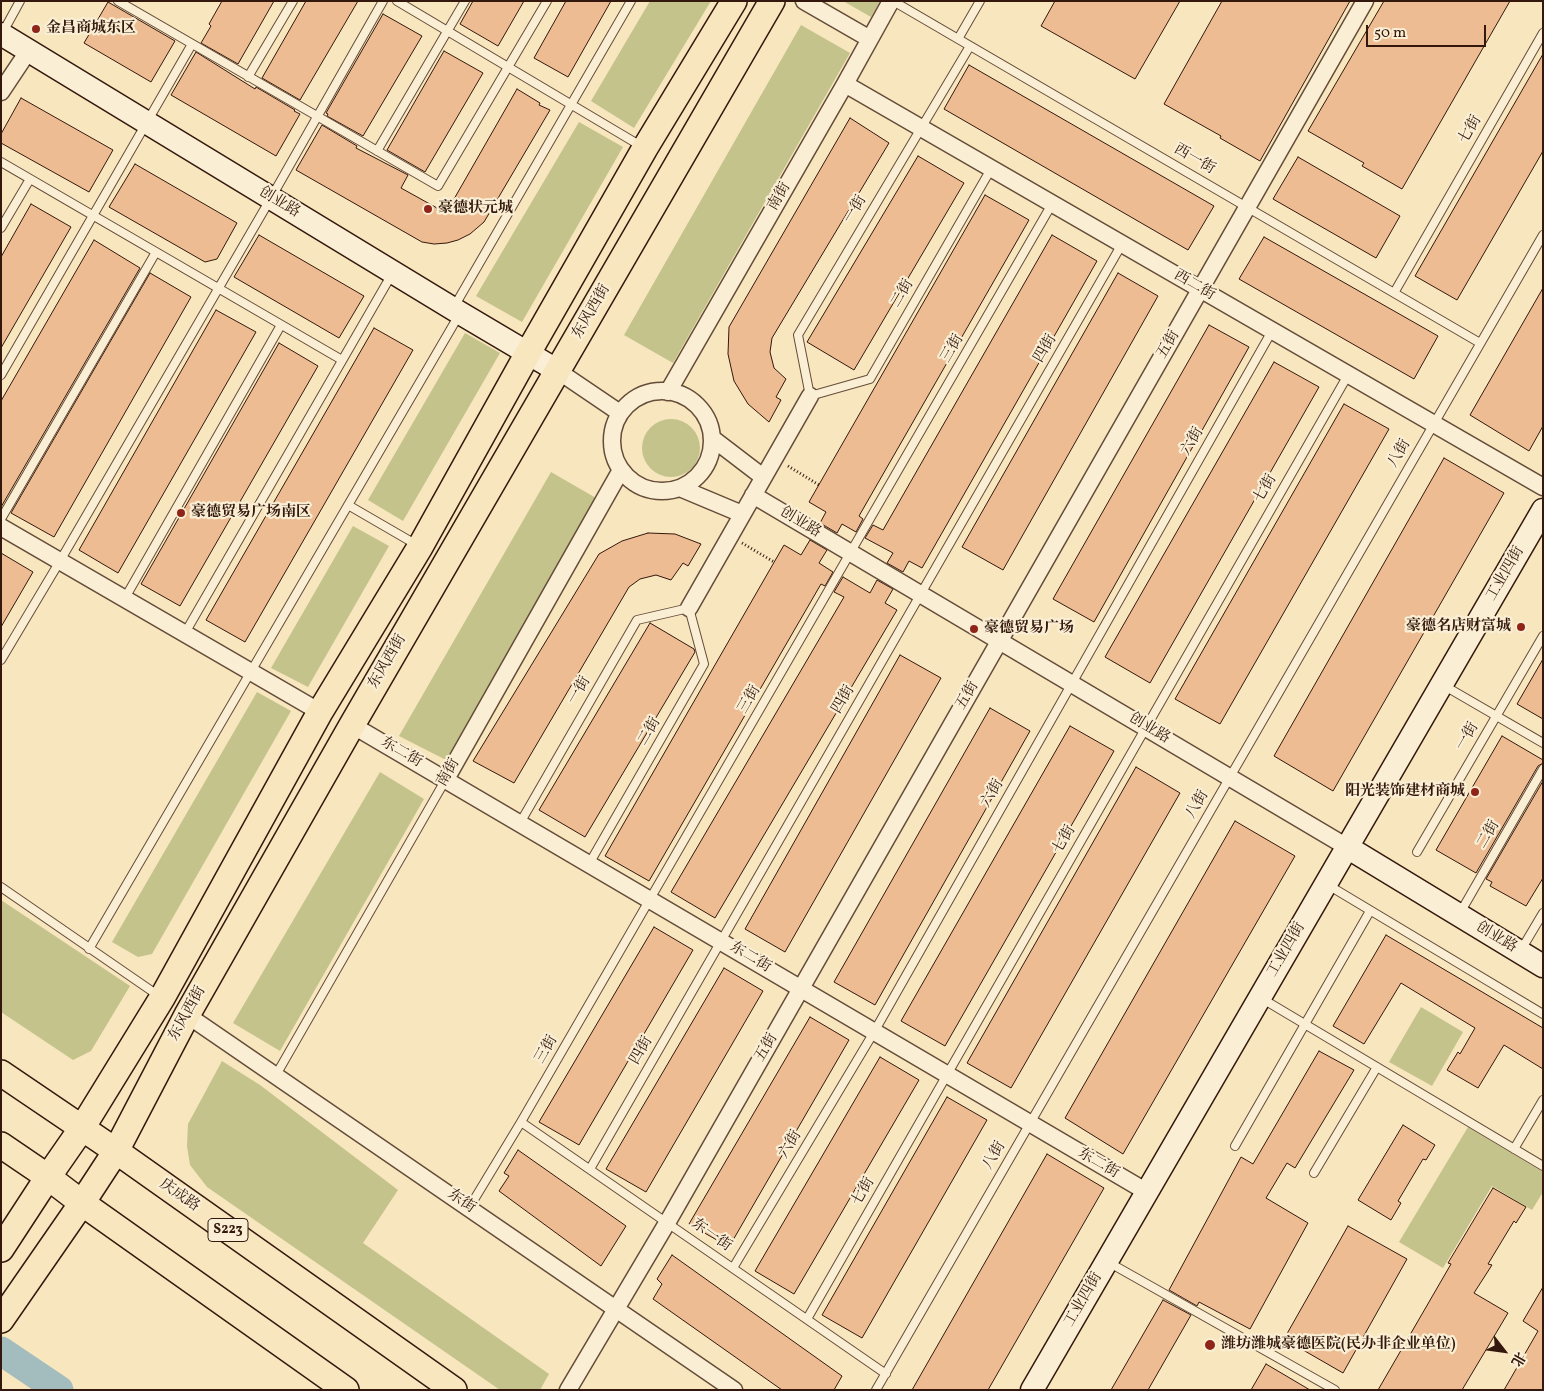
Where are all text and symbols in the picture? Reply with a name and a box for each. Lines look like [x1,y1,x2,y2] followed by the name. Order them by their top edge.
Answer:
[1369,15,1489,47] scale bar
[46,20,136,38] place label: 金昌商城东区
[30,23,42,35] marker: 金昌商城东区
[1374,23,1406,44] text: 50 m
[1456,113,1486,147] street label: 七街
[1170,141,1218,179] street label: 西一街
[765,180,795,214] street label: 南街
[255,184,303,222] street label: 创业路
[841,193,871,227] street label: 一街
[438,200,513,218] place label: 豪德状元城
[422,203,434,215] marker: 豪德状元城
[1170,267,1218,305] street label: 西二街
[888,277,918,311] street label: 二街
[569,282,615,342] street label: 东风西街
[1154,328,1184,362] street label: 五街
[938,332,968,366] street label: 三街
[1031,332,1061,366] street label: 四街
[1178,425,1208,459] street label: 六街
[1385,437,1415,471] street label: 八街
[1251,472,1281,506] street label: 七街
[191,504,311,522] place label: 豪德贸易广场南区
[776,504,824,542] street label: 创业路
[175,507,187,519] marker: 豪德贸易广场南区
[1483,544,1529,604] street label: 工业四街
[1406,618,1511,636] place label: 豪德名店财富城
[984,620,1074,638] place label: 豪德贸易广场
[1515,621,1527,633] marker: 豪德名店财富城
[968,623,980,635] marker: 豪德贸易广场
[365,632,411,692] street label: 东风西街
[565,674,595,708] street label: 一街
[953,679,983,713] street label: 五街
[735,683,765,717] street label: 三街
[829,683,859,717] street label: 四街
[1125,710,1173,748] street label: 创业路
[635,715,665,749] street label: 二街
[1453,720,1483,754] street label: 一街
[377,734,425,772] street label: 东二街
[434,756,464,790] street label: 南街
[978,777,1008,811] street label: 六街
[1345,783,1465,801] place label: 阳光装饰建材商城
[1469,786,1481,798] marker: 阳光装饰建材商城
[1183,788,1213,822] street label: 八街
[1474,818,1504,852] street label: 二街
[1050,823,1080,857] street label: 七街
[1472,919,1520,957] street label: 创业路
[1264,920,1310,980] street label: 工业四街
[726,939,774,977] street label: 东二街
[166,983,210,1045] street label: 东风西街
[752,1031,782,1065] street label: 五街
[532,1033,562,1067] street label: 三街
[627,1034,657,1068] street label: 四街
[776,1128,806,1162] street label: 六街
[980,1139,1010,1173] street label: 八街
[1074,1145,1122,1183] street label: 东二街
[849,1175,879,1209] street label: 七街
[155,1176,203,1216] street label: 庆成路
[444,1186,478,1218] street label: 东街
[687,1216,735,1256] street label: 东一街
[208,1218,248,1242] road number: S223
[1061,1270,1107,1330] street label: 工业四街
[1479,1326,1529,1376] north arrow
[1221,1336,1456,1354] place label: 潍坊潍城豪德医院(民办非企业单位)
[1203,1338,1217,1352] marker: 潍坊潍城豪德医院(民办非企业单位)
[1506,1348,1529,1370] text: 北

